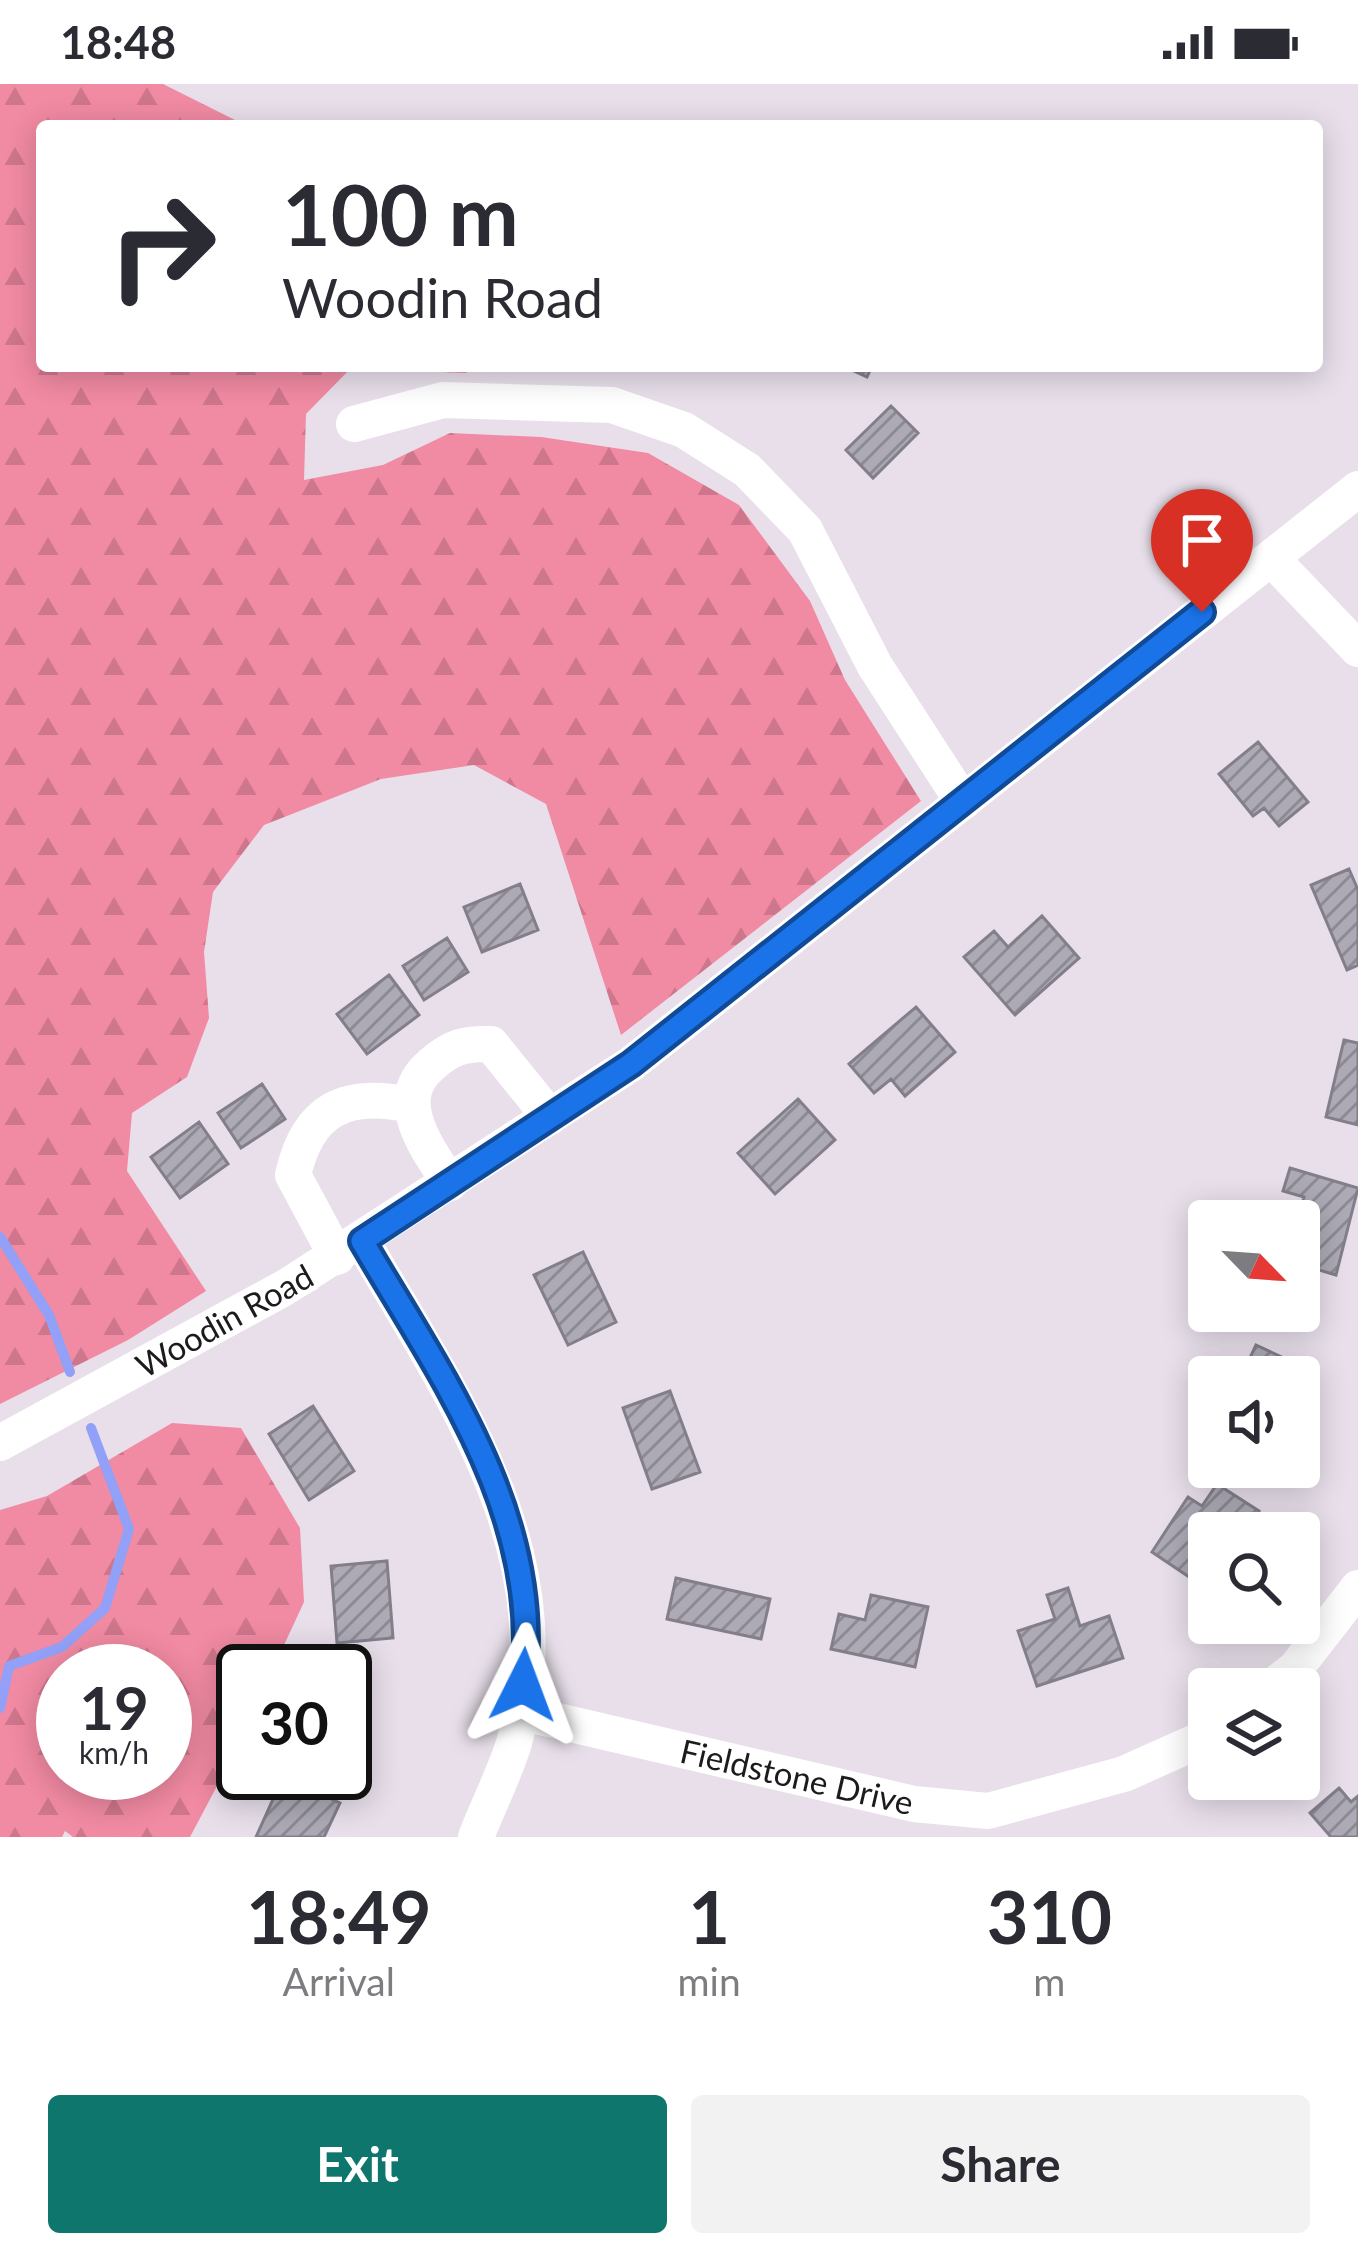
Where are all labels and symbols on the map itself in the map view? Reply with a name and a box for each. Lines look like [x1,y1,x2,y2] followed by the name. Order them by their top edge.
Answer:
[1151,489,1253,612] pin
[1188,1200,1320,1332] north arrow
[129,1255,319,1385] street label: Woodin Road
[460,1622,586,1748] position arrow
[216,1644,372,1800] speed limit sign: 30
[677,1730,917,1822] street label: Fieldstone Drive

